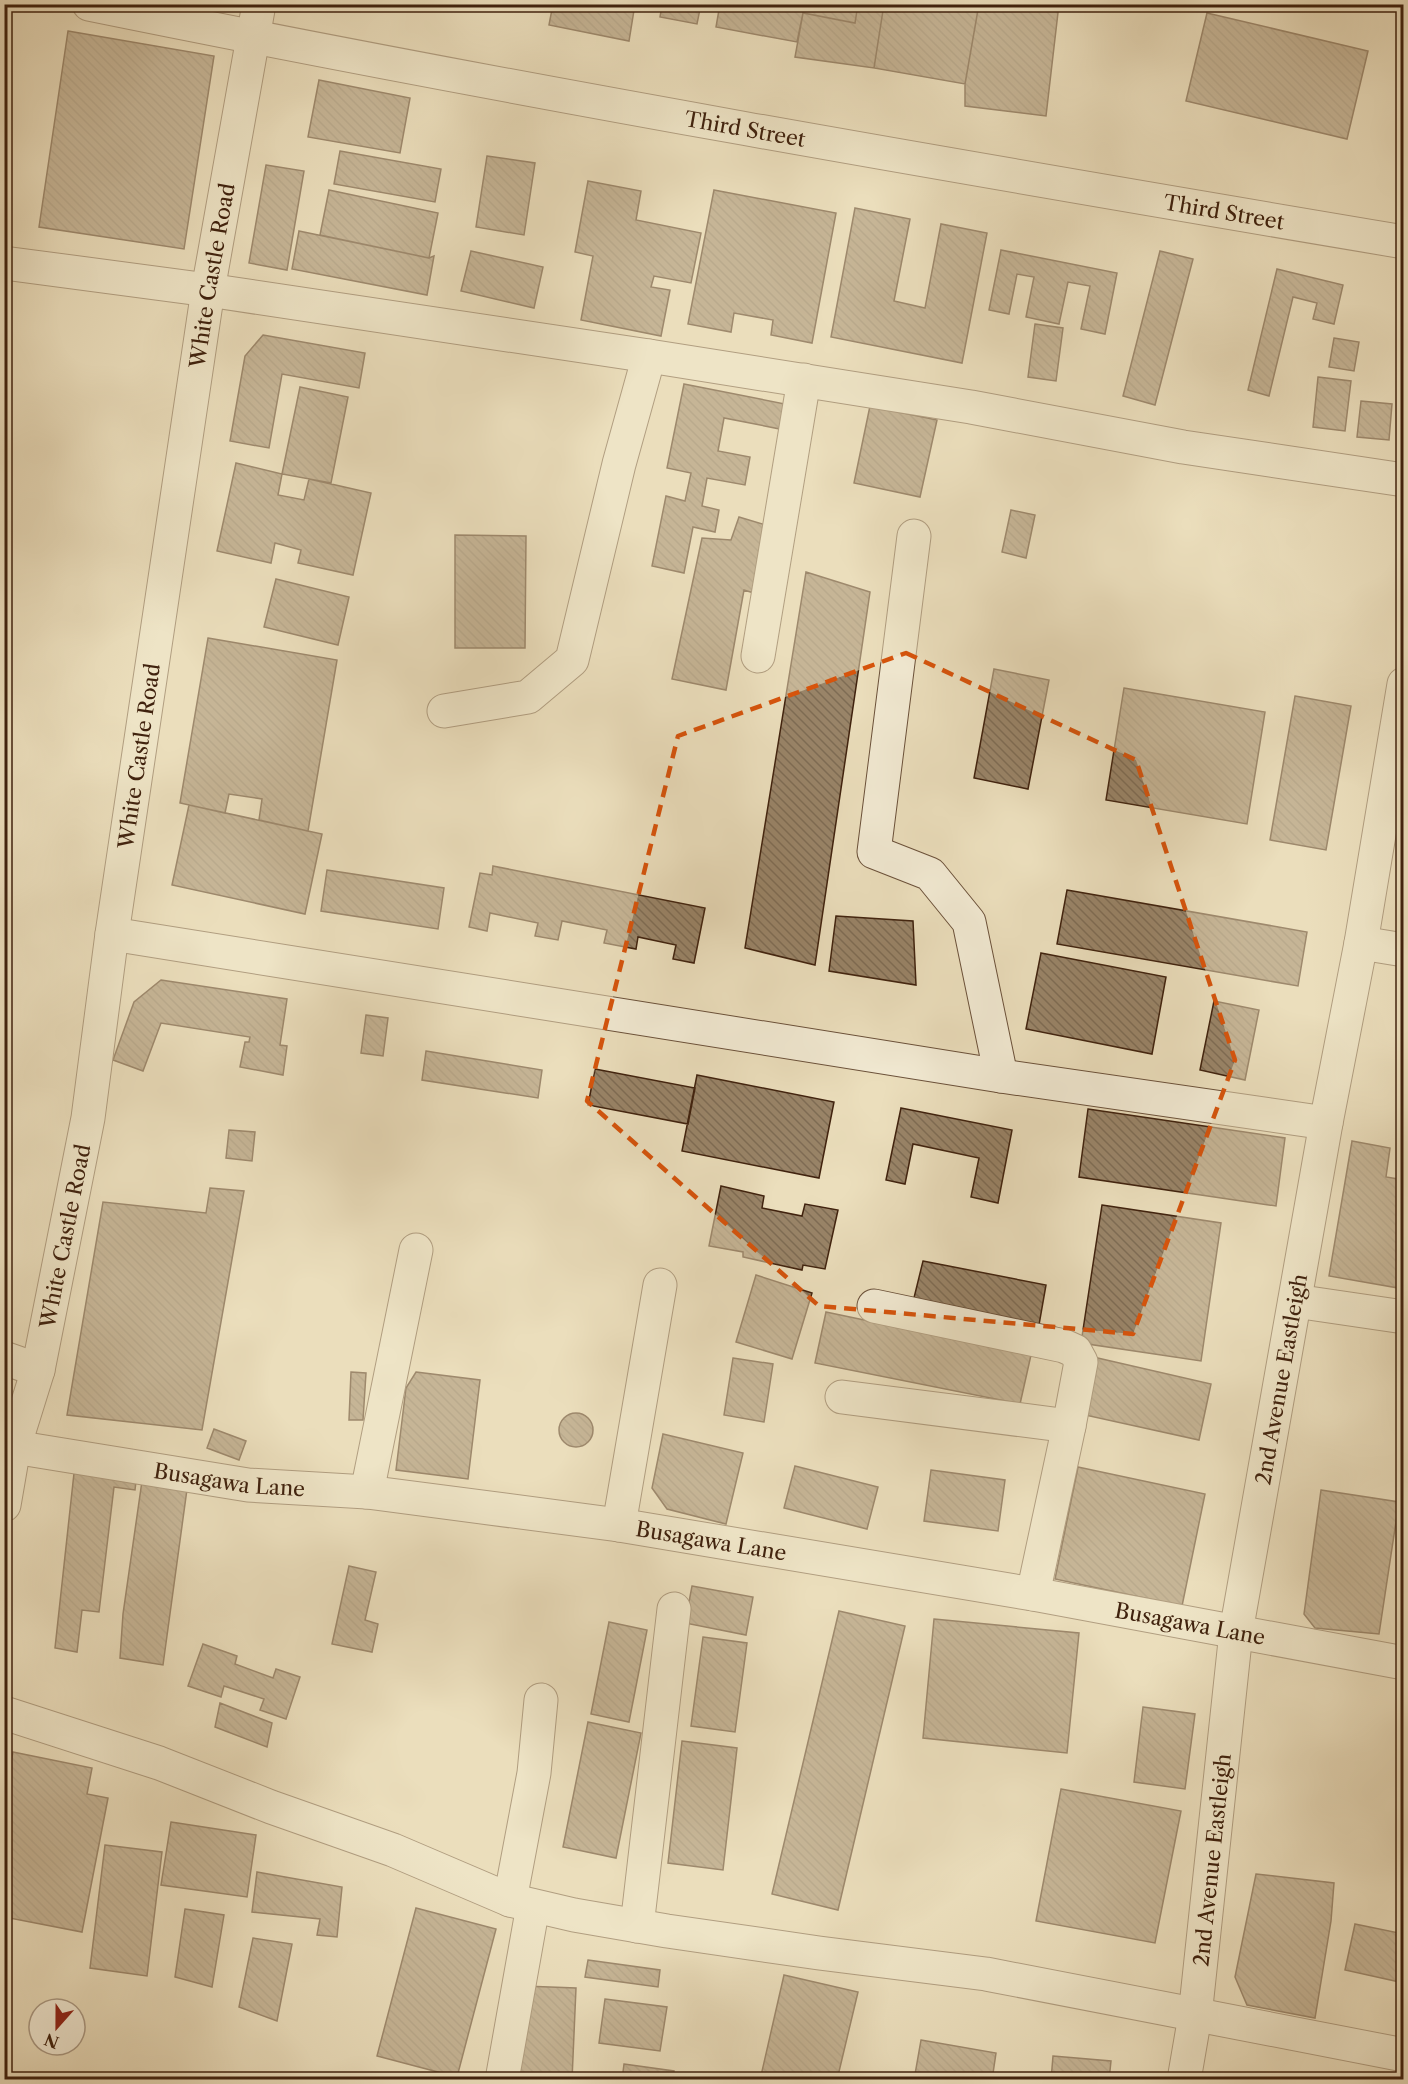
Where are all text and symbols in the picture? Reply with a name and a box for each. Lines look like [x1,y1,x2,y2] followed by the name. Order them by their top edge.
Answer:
[683,106,808,152] street label: Third Street
[184,181,239,371] street label: White Castle Road
[1162,189,1287,234] street label: Third Street
[112,661,165,851] street label: White Castle Road
[34,1142,95,1331] street label: White Castle Road
[1250,1272,1312,1486] street label: 2nd Avenue Eastleigh
[152,1457,306,1501] street label: Busagawa Lane
[634,1516,789,1565] street label: Busagawa Lane
[1113,1597,1267,1649] street label: Busagawa Lane
[1188,1752,1235,1967] street label: 2nd Avenue Eastleigh
[27,1997,87,2057] north arrow
[41,2029,62,2053] text: N

